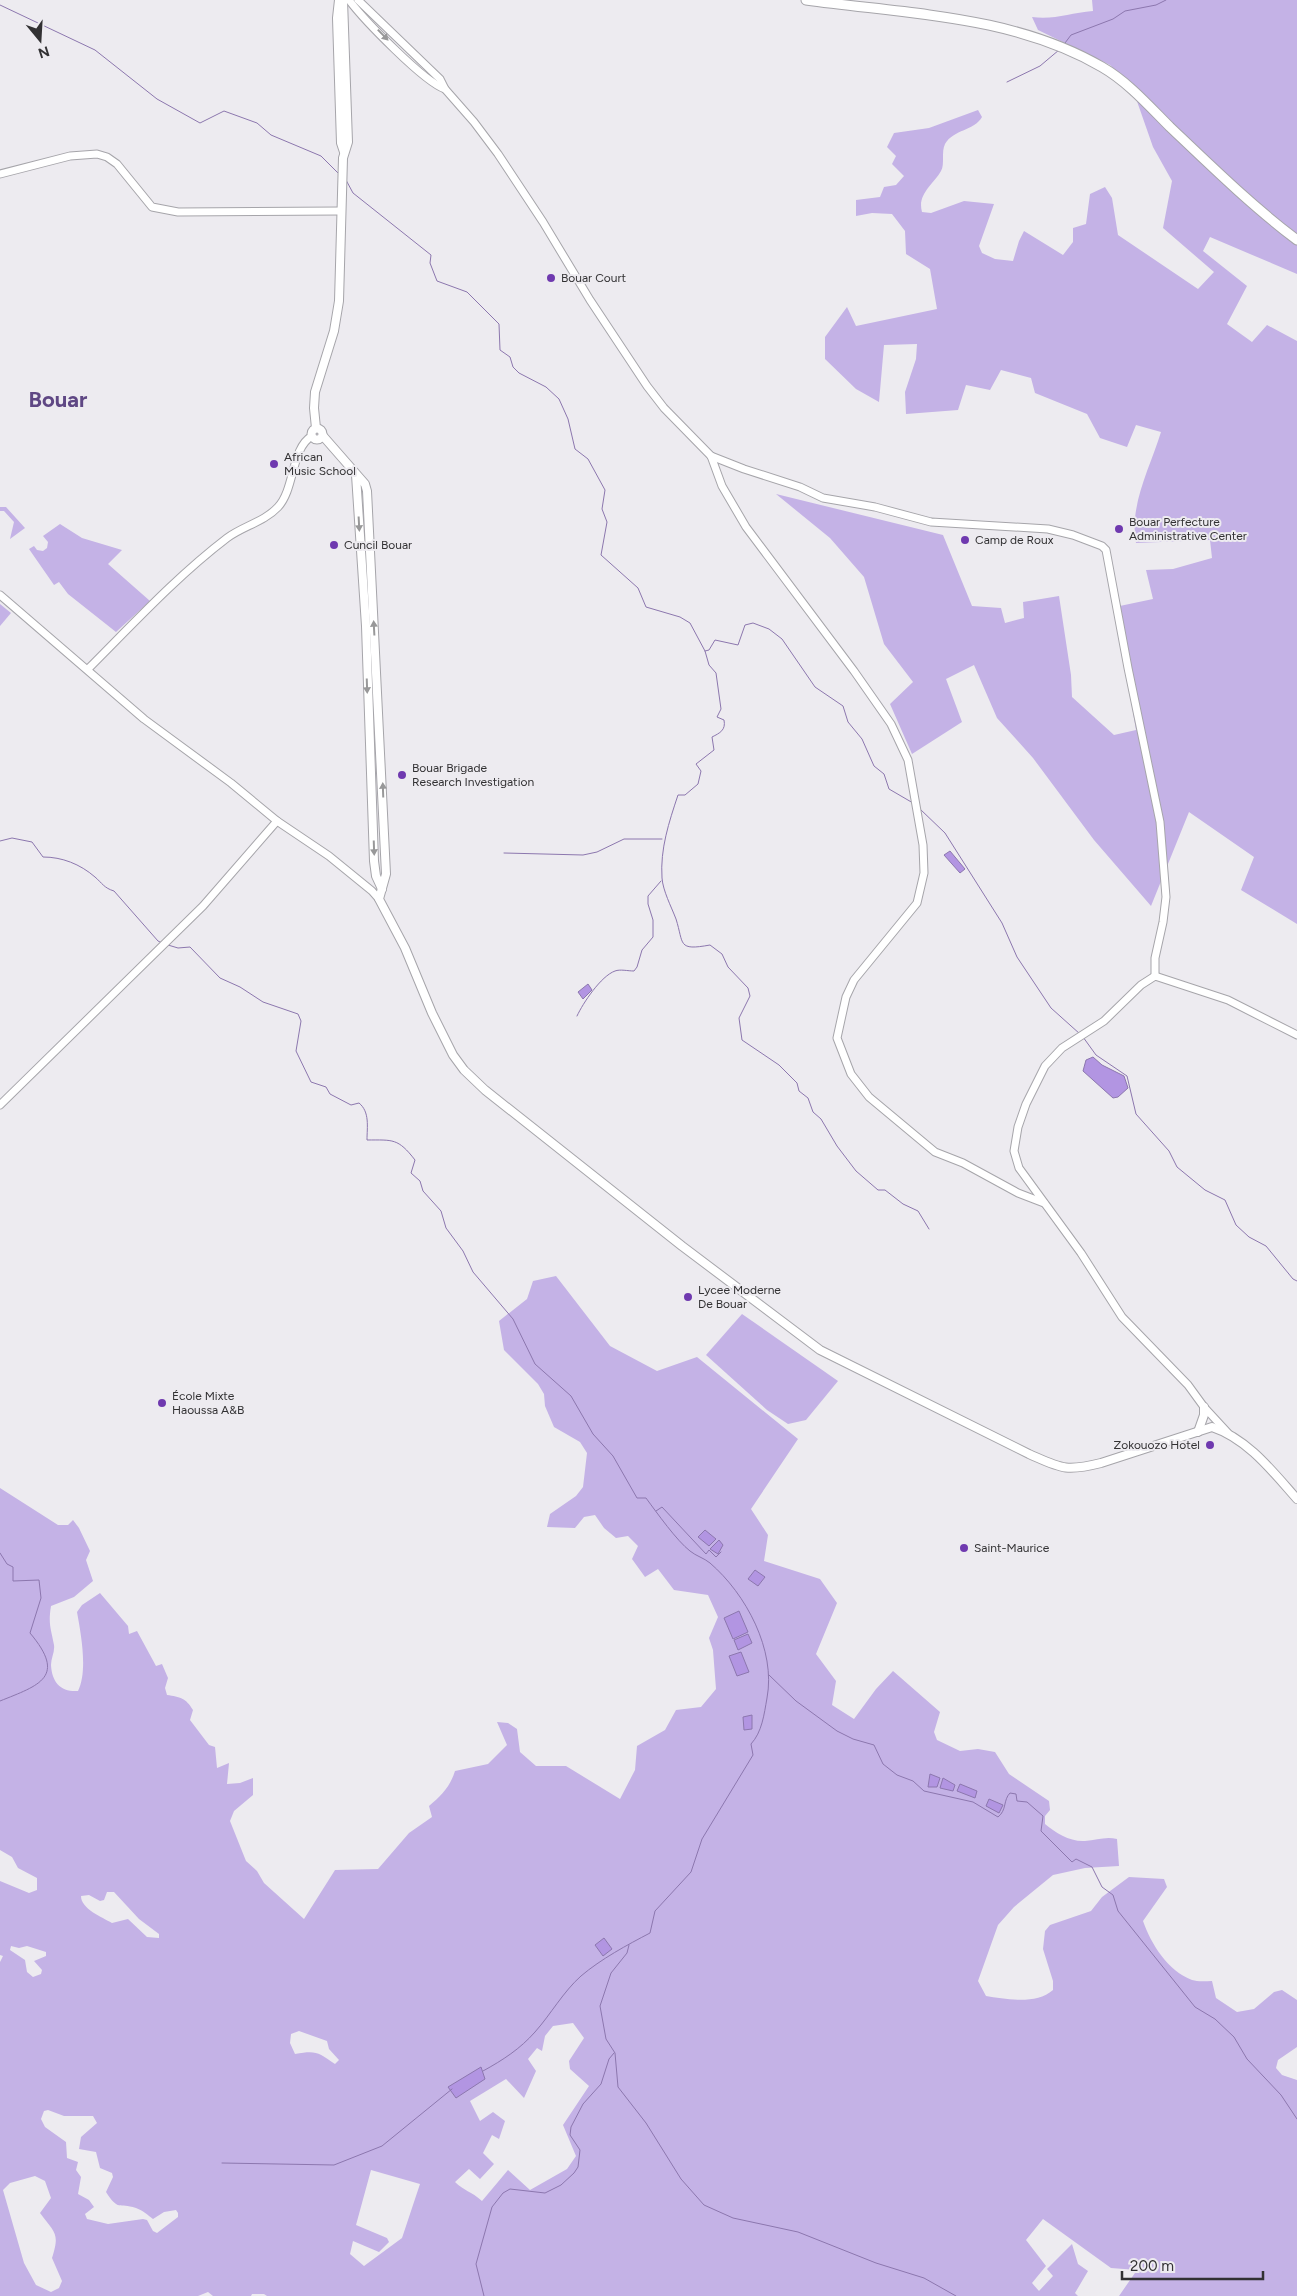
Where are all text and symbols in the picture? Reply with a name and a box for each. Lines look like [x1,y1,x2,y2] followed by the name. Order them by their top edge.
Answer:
[15,15,65,65] north arrow
[376,29,388,41] one-way arrow
[36,42,52,62] text: N
[561,271,626,285] place label: Bouar Court
[545,272,557,284] marker: Bouar Court
[29,386,88,413] district label: Bouar
[284,450,356,478] place label: African Music School
[268,458,280,470] marker: African Music School
[1129,515,1247,543] place label: Bouar Perfecture Administrative Center
[355,516,363,532] one-way arrow
[1113,523,1125,535] marker: Bouar Perfecture Administrative Center
[975,533,1054,547] place label: Camp de Roux
[959,534,971,546] marker: Camp de Roux
[344,538,412,552] place label: Cuncil Bouar
[328,539,340,551] marker: Cuncil Bouar
[370,620,378,636] one-way arrow
[363,678,371,694] one-way arrow
[412,761,534,789] place label: Bouar Brigade Research Investigation
[396,769,408,781] marker: Bouar Brigade Research Investigation
[378,782,386,798] one-way arrow
[370,841,378,857] one-way arrow
[698,1283,781,1311] place label: Lycee Moderne De Bouar
[682,1291,694,1303] marker: Lycee Moderne De Bouar
[172,1389,244,1417] place label: École Mixte Haoussa A&B
[156,1397,168,1409] marker: École Mixte Haoussa A&B
[1114,1438,1200,1452] place label: Zokouozo Hotel
[1204,1439,1216,1451] marker: Zokouozo Hotel
[974,1541,1050,1555] place label: Saint-Maurice
[958,1542,970,1554] marker: Saint-Maurice
[1122,2248,1263,2280] scale bar
[1130,2257,1174,2275] text: 200 m

